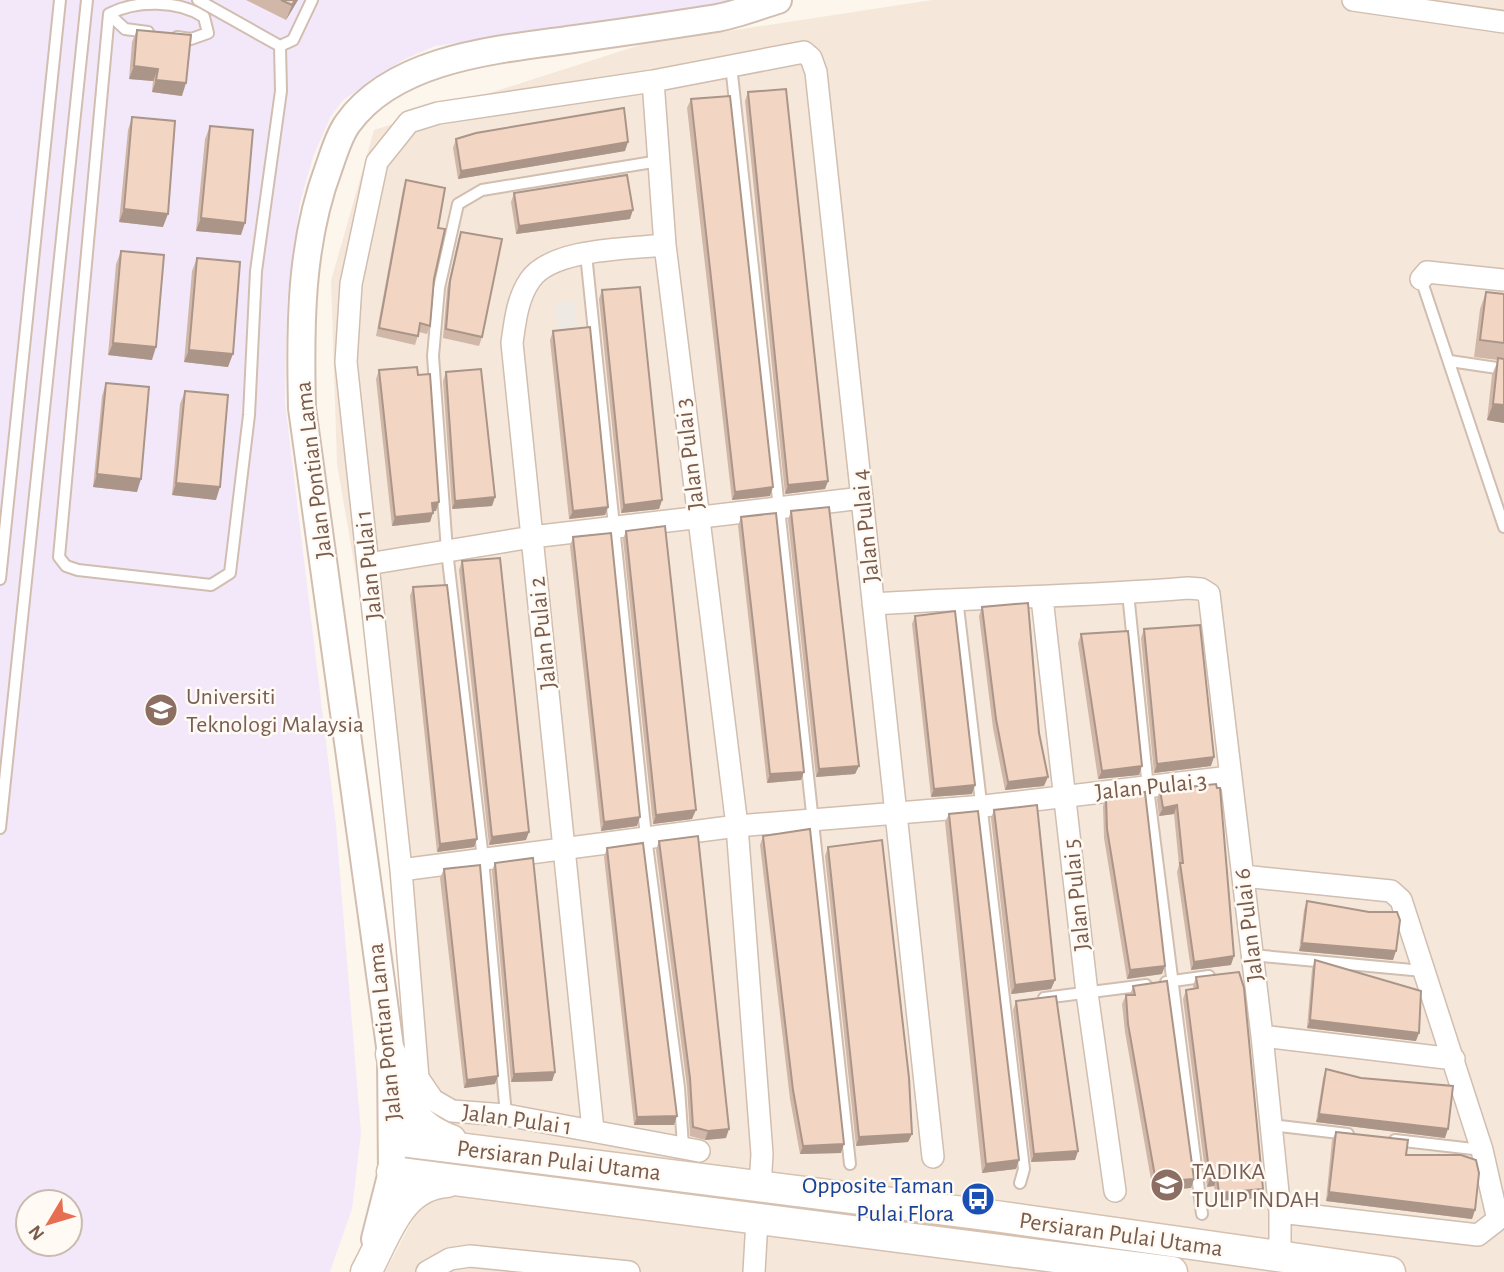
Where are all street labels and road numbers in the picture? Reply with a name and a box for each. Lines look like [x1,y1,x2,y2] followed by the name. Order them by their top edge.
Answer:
[291,380,337,560] street label: Jalan Pontian Lama
[671,397,709,511] street label: Jalan Pulai 3
[848,468,884,584] street label: Jalan Pulai 4
[351,509,387,621] street label: Jalan Pulai 1
[525,575,561,690] street label: Jalan Pulai 2
[1094,769,1208,805] street label: Jalan Pulai 3
[1059,838,1095,952] street label: Jalan Pulai 5
[1230,867,1268,983] street label: Jalan Pulai 6
[364,942,406,1122] street label: Jalan Pontian Lama
[460,1100,573,1140] street label: Jalan Pulai 1
[455,1137,662,1185] street label: Persiaran Pulai Utama
[1017,1209,1224,1261] street label: Persiaran Pulai Utama

